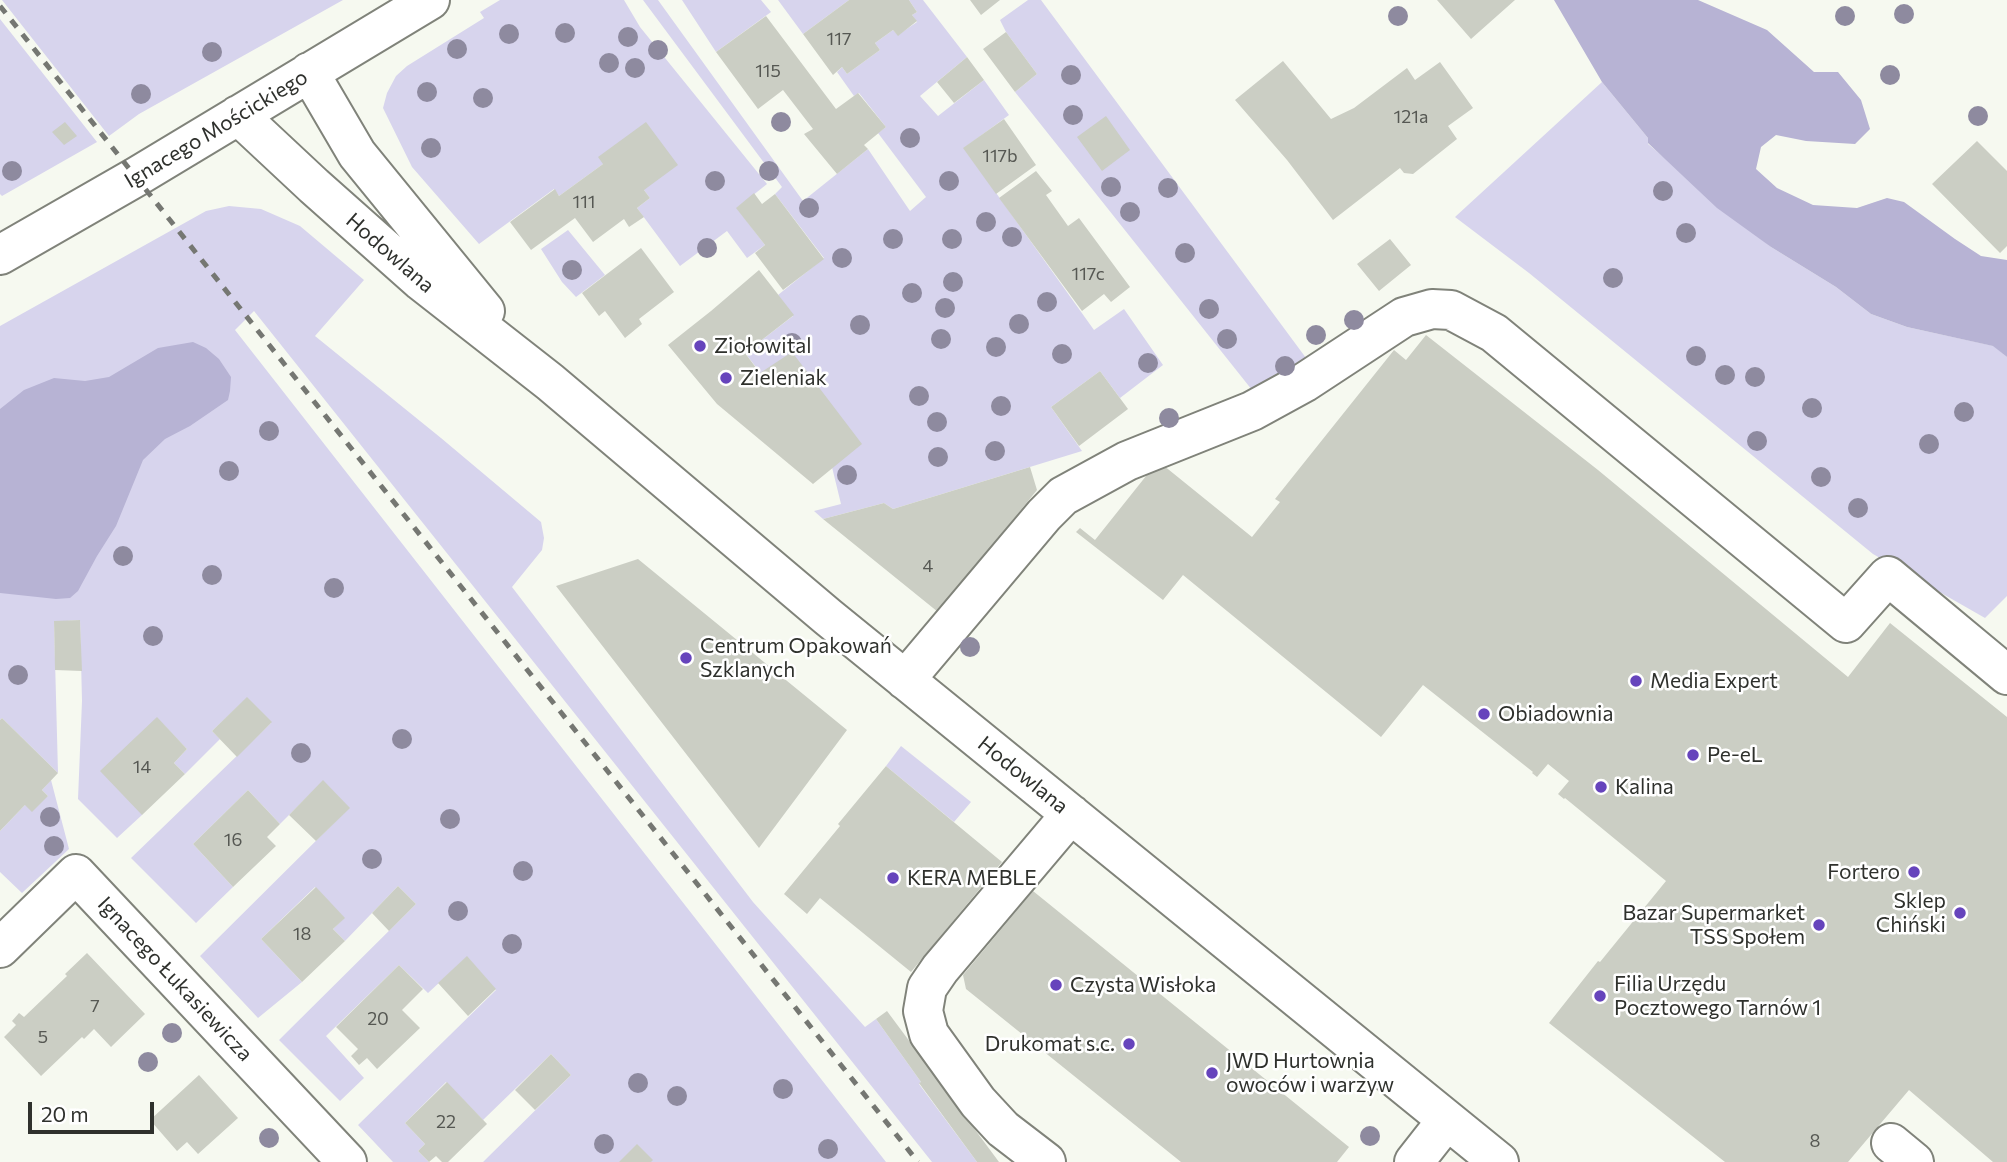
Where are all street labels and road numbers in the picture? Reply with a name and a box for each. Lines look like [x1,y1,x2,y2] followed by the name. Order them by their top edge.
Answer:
[120,64,312,194] street label: Ignacego Mościckiego
[341,208,439,298] street label: Hodowlana
[973,731,1073,819] street label: Hodowlana
[92,892,258,1066] street label: Ignacego Łukasiewicza

